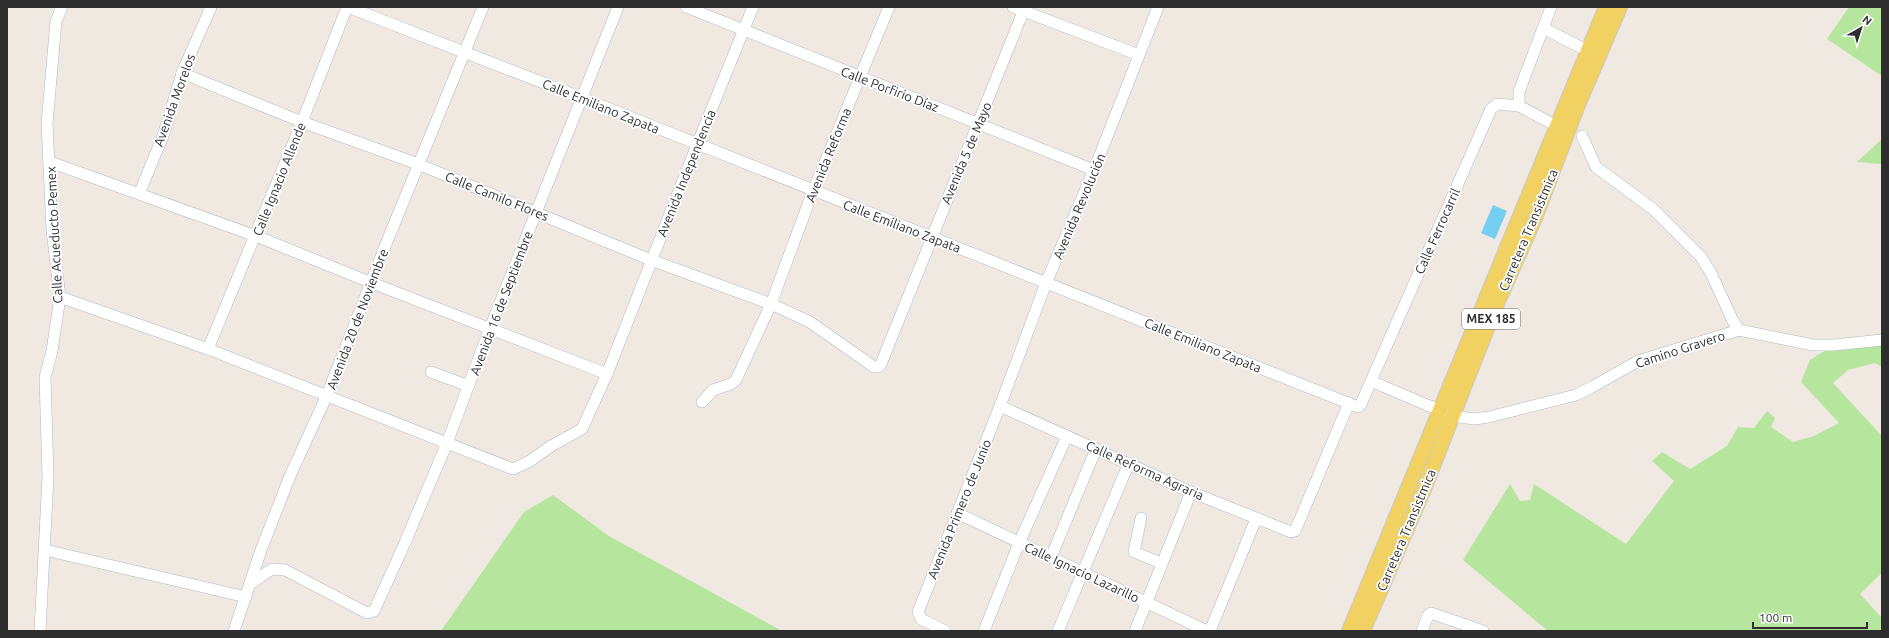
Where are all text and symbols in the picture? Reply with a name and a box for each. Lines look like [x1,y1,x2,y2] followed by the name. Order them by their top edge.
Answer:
[1841,8,1881,48] north arrow
[1860,13,1874,27] text: N
[151,52,197,148] street label: Avenida Morelos
[839,64,941,114] street label: Calle Porfirio Díaz
[541,76,661,136] street label: Calle Emiliano Zapata
[938,100,994,206] street label: Avenida 5 de Mayo
[803,106,853,204] street label: Avenida Reforma
[654,108,718,238] street label: Avenida Independencia
[250,120,308,238] street label: Calle Ignacio Allende
[1050,151,1108,261] street label: Avenida Revolución
[43,166,65,304] street label: Calle Acueducto Pemex
[1496,167,1560,293] street label: Carretera Transistmica
[443,169,551,223] street label: Calle Camilo Flores
[1412,186,1462,276] street label: Calle Ferrocarril
[841,197,963,255] street label: Calle Emiliano Zapata
[467,229,535,377] street label: Avenida 16 de Septiembre
[324,247,390,391] street label: Avenida 20 de Noviembre
[1462,309,1520,329] road number: MEX 185
[1143,315,1263,375] street label: Calle Emiliano Zapata
[1633,328,1727,370] street label: Camino Gravero
[925,437,993,581] street label: Avenida Primero de Junio
[1084,438,1206,502] street label: Calle Reforma Agraria
[1374,467,1438,593] street label: Carretera Transistmica
[1022,539,1142,605] street label: Calle Ignacio Lazarillo
[1753,604,1867,630] scale bar
[1759,611,1792,624] text: 100 m

